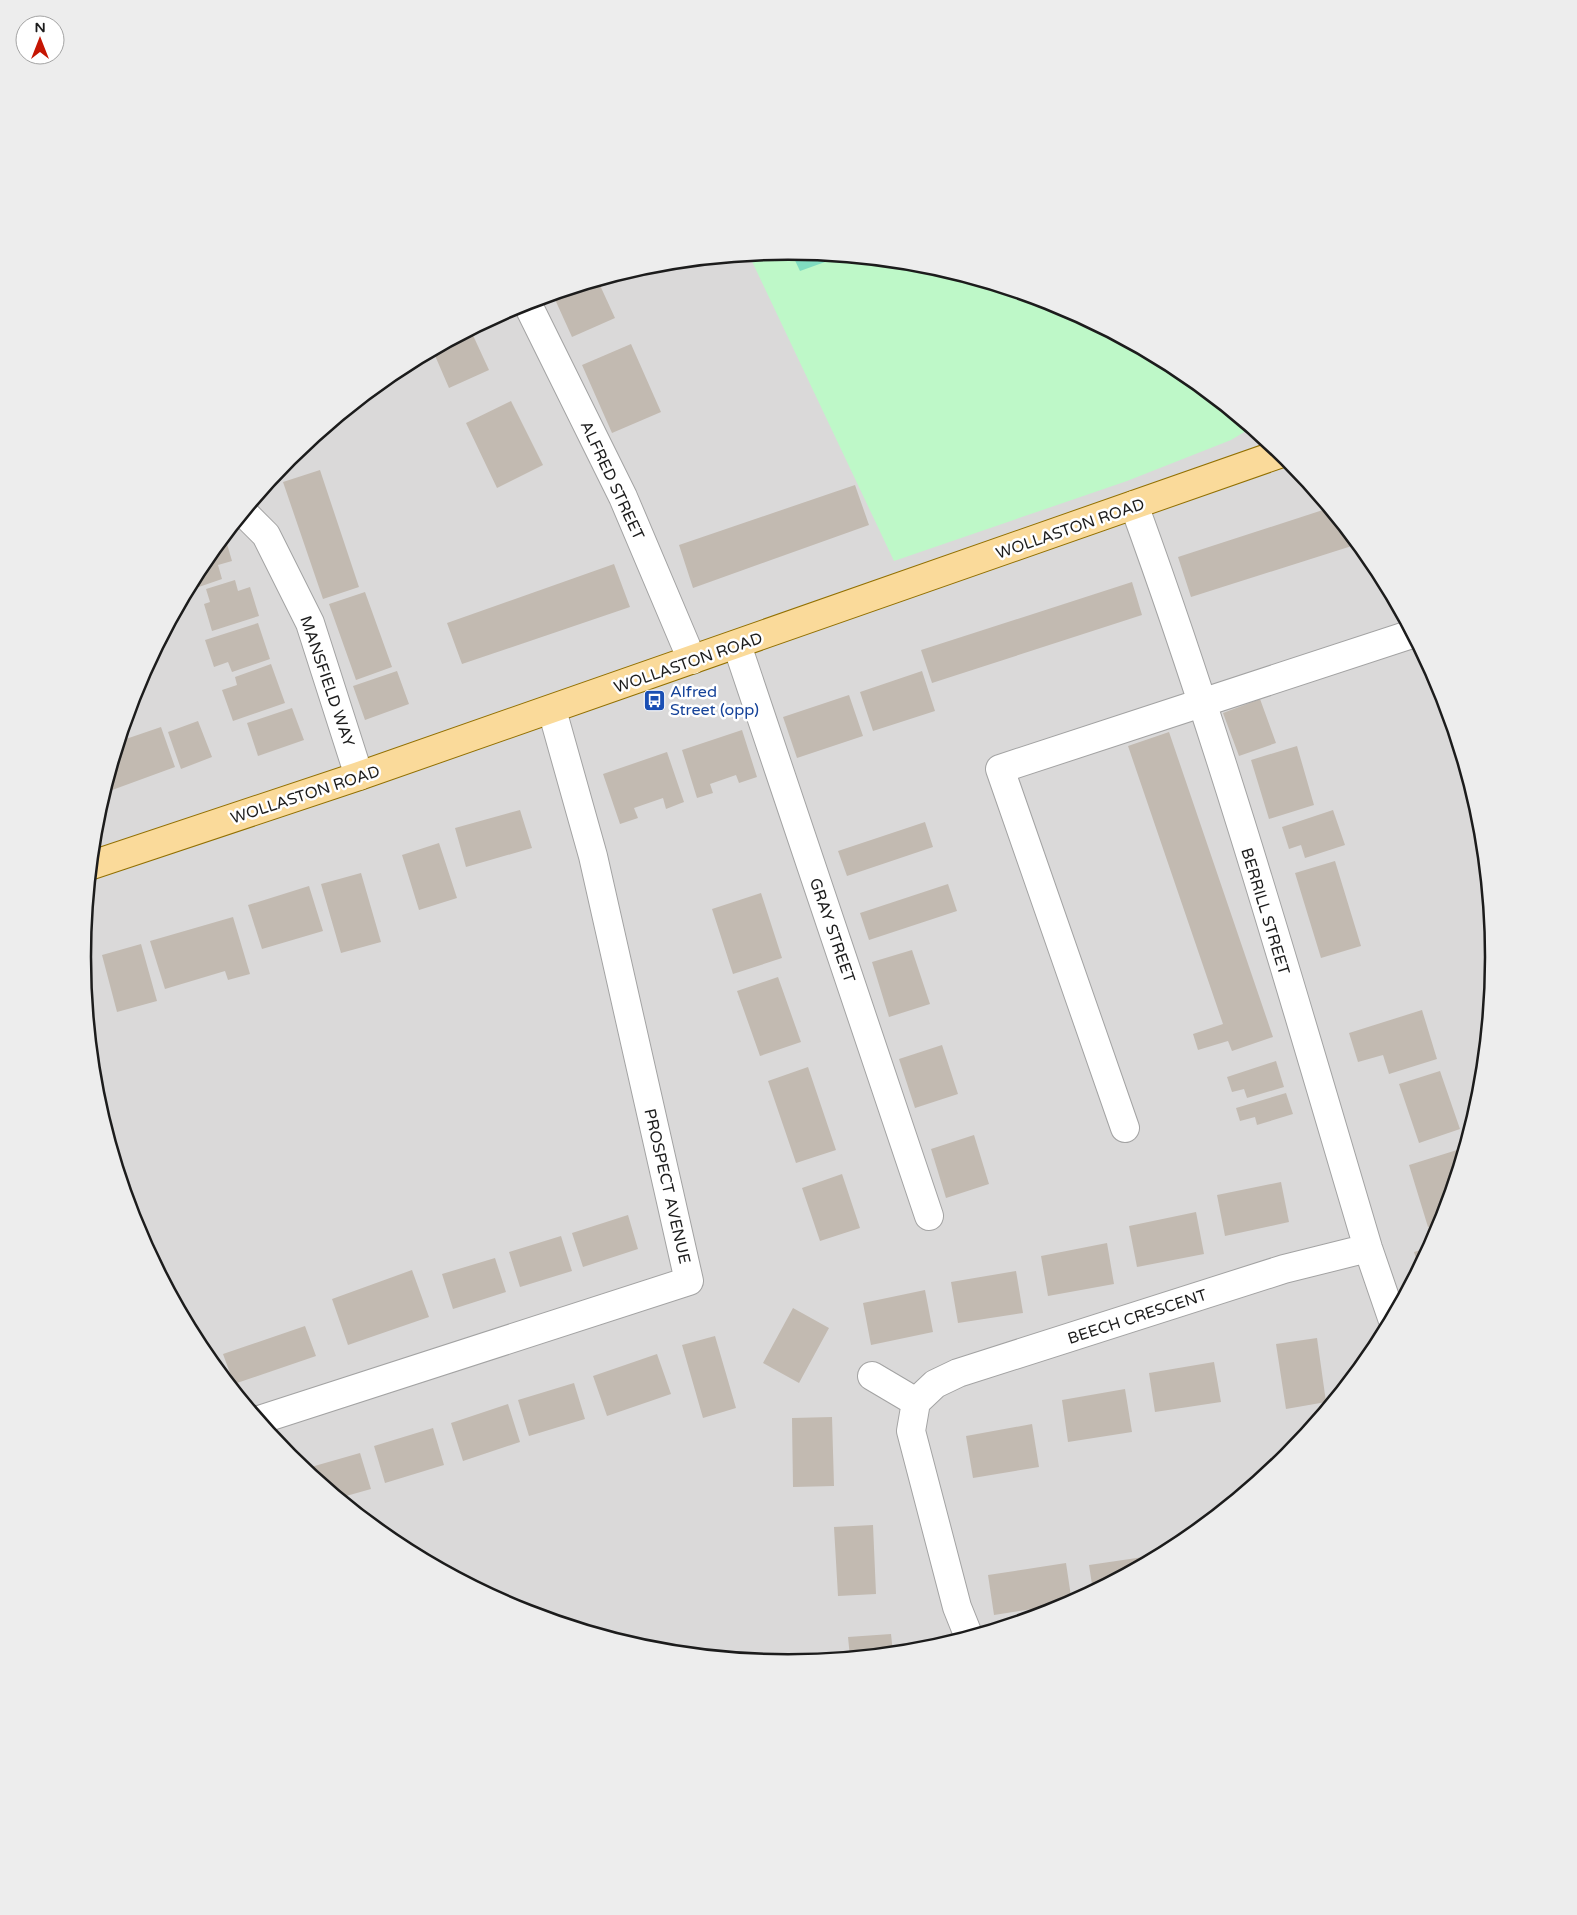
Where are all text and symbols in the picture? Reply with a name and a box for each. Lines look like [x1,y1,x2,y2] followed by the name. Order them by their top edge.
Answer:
[15,15,65,65] north arrow
[34,19,46,36] text: N
[576,418,649,543] street label: ALFRED STREET
[993,494,1147,564] street label: WOLLASTON ROAD
[295,613,359,750] street label: MANSFIELD WAY
[611,628,765,698] street label: WOLLASTON ROAD
[670,682,759,720] place label: Alfred Street (opp)
[642,688,666,712] bus stop icon: Alfred Street (opp)
[228,761,383,829] street label: WOLLASTON ROAD
[1236,845,1294,977] street label: BERRILL STREET
[805,875,859,986] street label: GRAY STREET
[639,1107,695,1266] street label: PROSPECT AVENUE
[1065,1285,1210,1349] street label: BEECH CRESCENT

